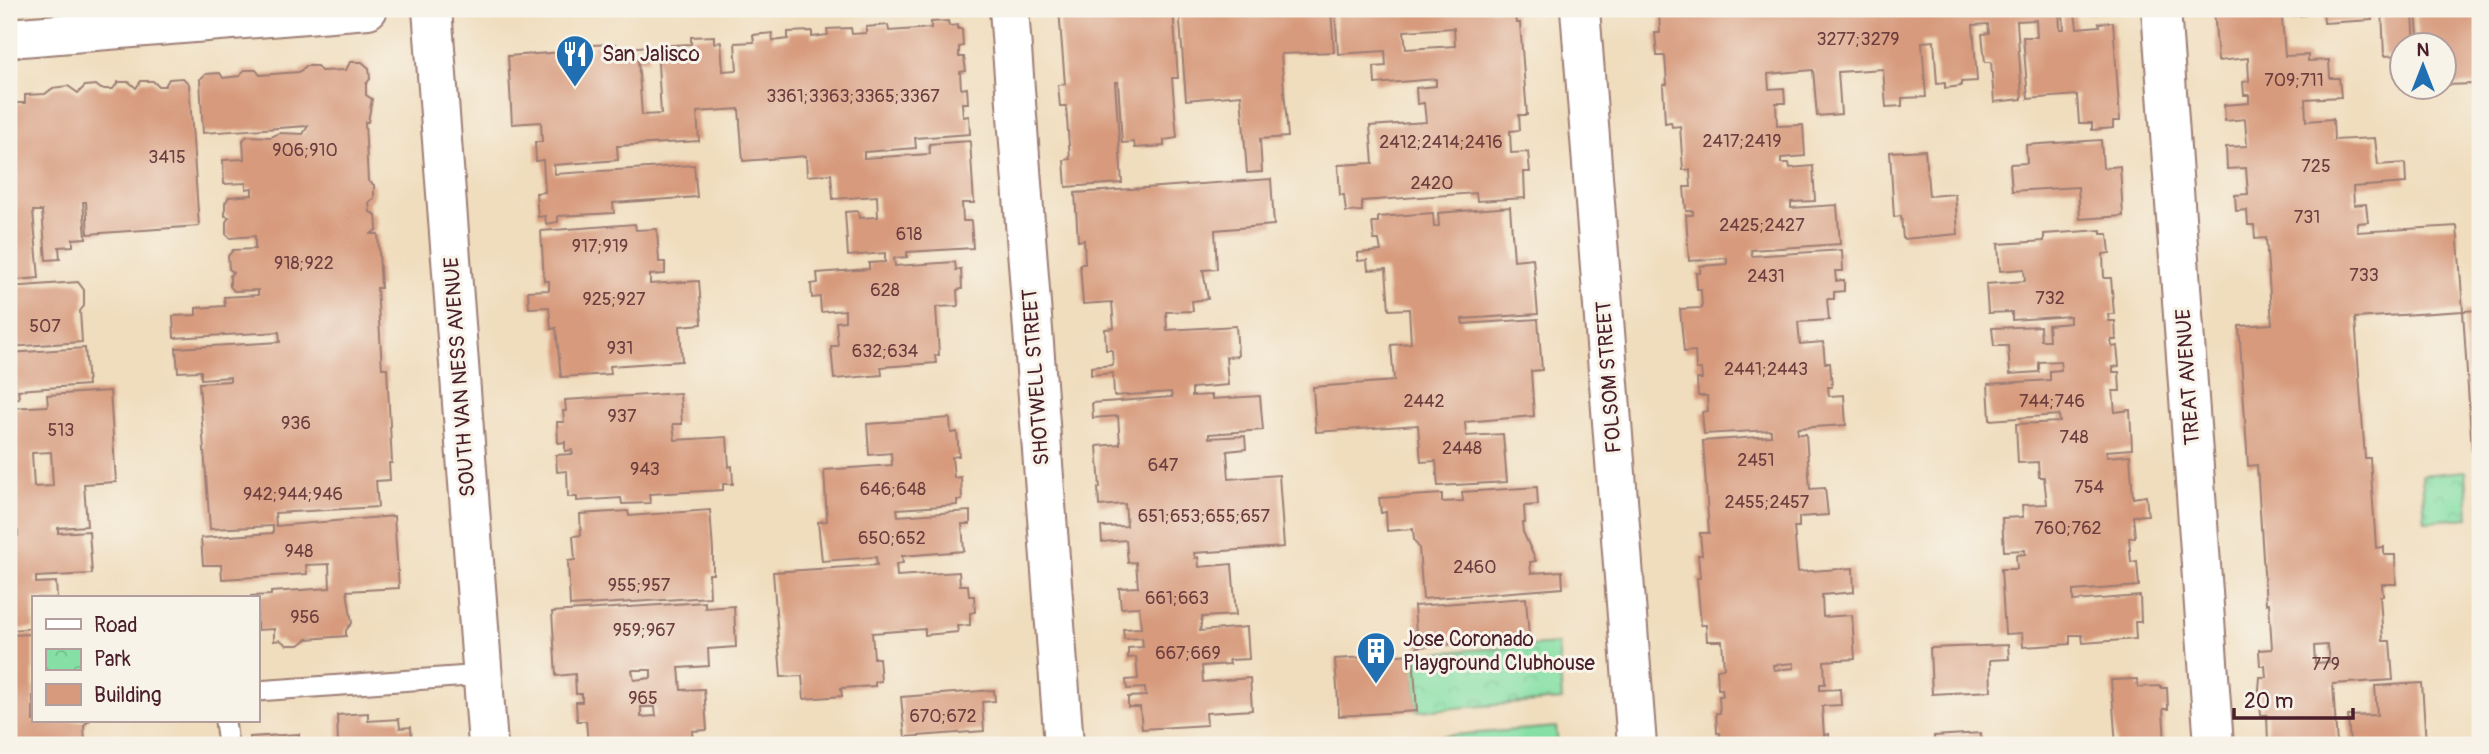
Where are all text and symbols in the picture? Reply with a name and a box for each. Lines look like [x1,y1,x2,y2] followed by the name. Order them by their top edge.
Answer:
[1816,28,1900,51] house number: 3277;3279
[2388,32,2458,102] north arrow
[554,33,596,88] restaurant icon: San Jalisco
[2417,38,2430,62] text: N
[602,41,700,68] place label: San Jalisco
[2264,69,2324,92] house number: 709;711
[766,85,940,108] house number: 3361;3363;3365;3367
[1703,130,1781,153] house number: 2417;2419
[1379,131,1503,154] house number: 2412;2414;2416
[272,139,338,162] house number: 906;910
[148,146,186,169] house number: 3415
[2301,155,2331,178] house number: 725
[1411,172,1453,195] house number: 2420
[2294,206,2320,229] house number: 731
[1719,214,1805,237] house number: 2425;2427
[896,223,922,246] house number: 618
[572,235,628,258] house number: 917;919
[274,252,334,275] house number: 918;922
[438,256,482,498] street label: SOUTH VAN NESS AVENUE
[2349,264,2379,287] house number: 733
[1747,265,1785,288] house number: 2431
[870,279,900,302] house number: 628
[1016,287,1056,466] street label: SHOTWELL STREET
[2035,287,2065,310] house number: 732
[583,288,646,311] house number: 925;927
[1590,300,1628,454] street label: FOLSOM STREET
[2170,308,2206,446] street label: TREAT AVENUE
[29,315,61,338] house number: 507
[607,337,633,360] house number: 931
[852,340,919,363] house number: 632;634
[1724,358,1808,381] house number: 2441;2443
[1403,390,1445,413] house number: 2442
[2019,390,2085,413] house number: 744;746
[608,405,637,428] house number: 937
[281,412,311,435] house number: 936
[48,419,74,442] house number: 513
[2059,426,2089,449] house number: 748
[1442,437,1482,460] house number: 2448
[1737,449,1775,472] house number: 2451
[1148,454,1179,477] house number: 647
[630,458,660,481] house number: 943
[2074,476,2104,499] house number: 754
[860,478,926,501] house number: 646;648
[243,483,343,506] house number: 942;944;946
[1725,491,1810,514] house number: 2455;2457
[1138,505,1271,528] house number: 651;653;655;657
[2034,517,2102,540] house number: 760;762
[858,527,926,550] house number: 650;652
[285,540,313,563] house number: 948
[1453,556,1497,579] house number: 2460
[608,574,671,597] house number: 955;957
[1145,587,1209,610] house number: 661;663
[32,596,259,722] legend
[290,606,320,629] house number: 956
[94,612,138,639] text: Road
[613,619,676,642] house number: 959;967
[1403,626,1595,677] place label: Jose Coronado Playground Clubhouse
[1355,630,1397,685] building icon: Jose Coronado Playground Clubhouse
[1155,642,1221,665] house number: 667;669
[94,646,131,673] text: Park
[2312,653,2340,676] house number: 779
[2234,677,2352,721] scale bar
[94,682,161,709] text: Building
[628,687,658,710] house number: 965
[2244,688,2293,715] text: 20 m
[910,705,977,728] house number: 670;672

